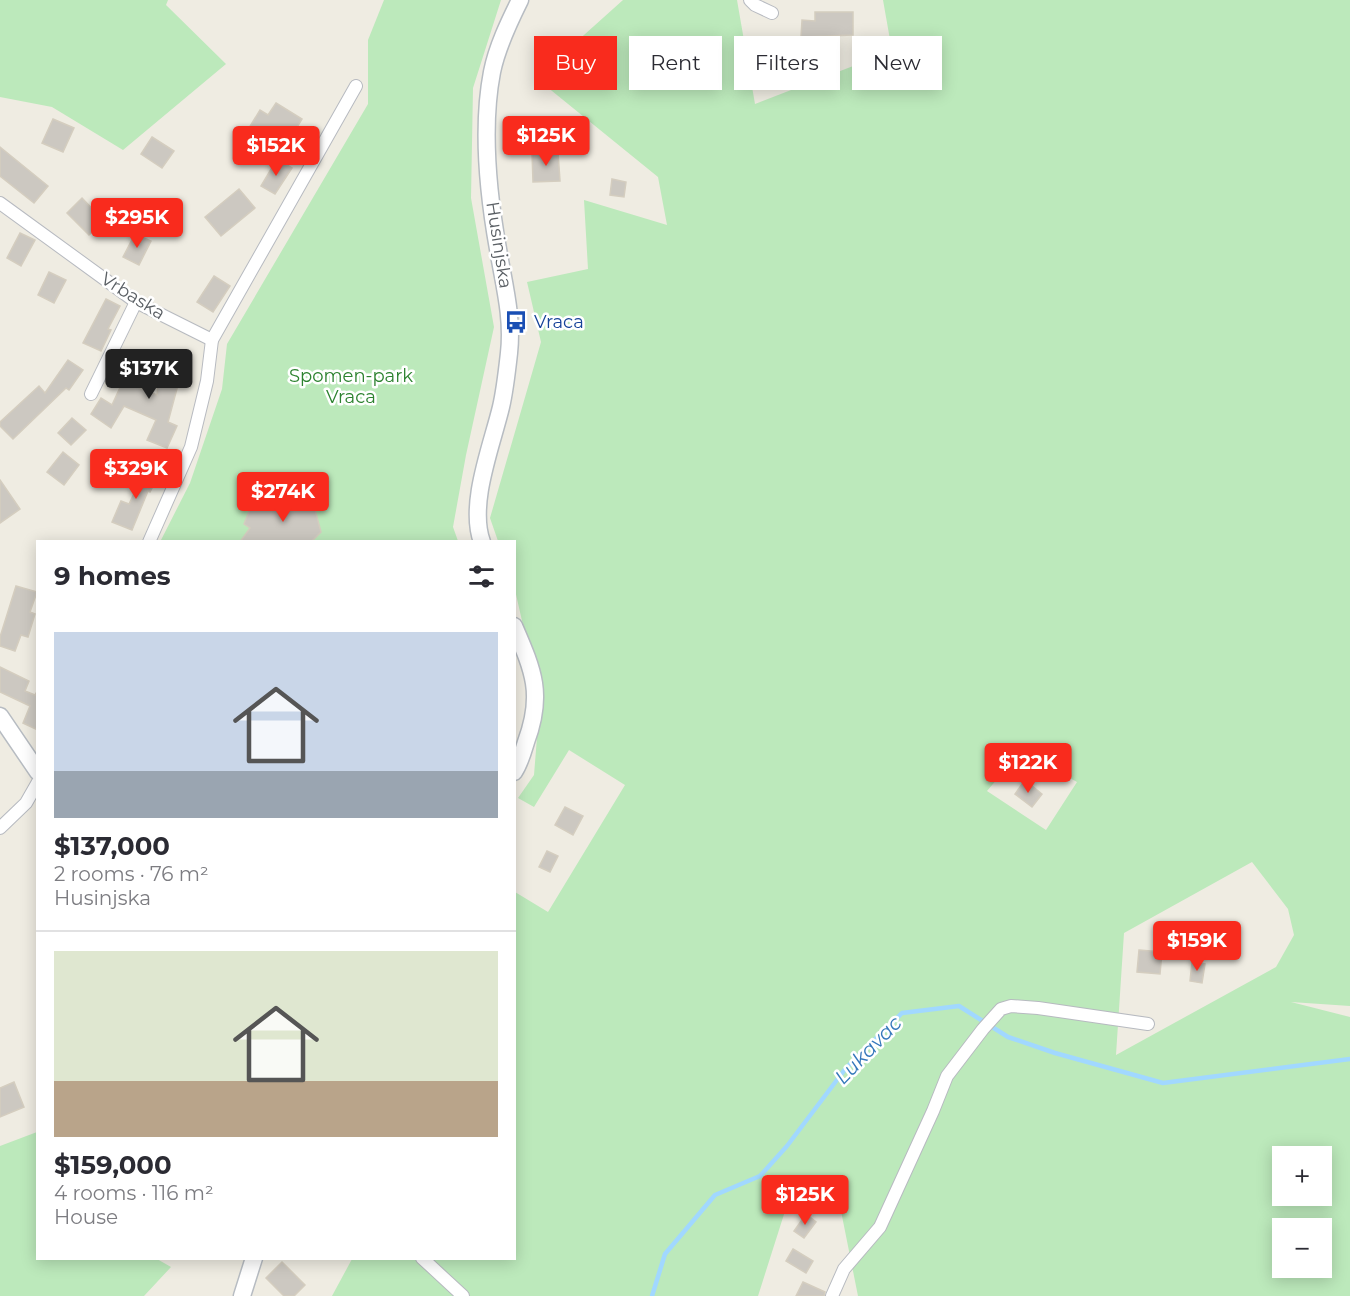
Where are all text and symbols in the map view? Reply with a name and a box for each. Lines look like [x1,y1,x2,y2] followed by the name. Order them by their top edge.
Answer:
[534,36,617,90] chip: Buy
[629,36,722,90] chip: Rent
[734,36,840,90] chip: Filters
[852,36,942,90] chip: New
[504,116,588,167] pin: $125K
[517,123,575,147] text: $125K
[234,126,318,177] pin: $152K
[247,133,305,157] text: $152K
[95,198,179,249] pin: $295K
[481,200,517,290] street label: Husinjska
[105,205,169,229] text: $295K
[97,268,169,324] street label: Vrbaska
[503,309,529,335] bus stop icon: Vraca
[534,311,584,333] place label: Vraca
[107,349,191,400] pin: $137K
[119,356,179,380] text: $137K
[289,365,413,408] park label: Spomen-park Vraca
[94,449,178,500] pin: $329K
[104,456,168,480] text: $329K
[241,472,325,523] pin: $274K
[251,479,315,503] text: $274K
[54,560,171,592] text: 9 homes
[465,560,498,593] icon: filters
[222,671,330,779] icon: home
[986,743,1070,794] pin: $122K
[999,750,1057,774] text: $122K
[54,830,170,862] text: $137,000
[54,862,209,886] text: 2 rooms · 76 m²
[54,886,151,910] text: Husinjska
[1155,921,1239,972] pin: $159K
[1167,928,1227,952] text: $159K
[222,990,330,1098] icon: home
[830,1010,907,1089] water label: Lukavac
[1272,1146,1332,1278] map controls
[1272,1146,1332,1206] button: +
[54,1149,172,1181] text: $159,000
[763,1175,847,1226] pin: $125K
[54,1181,214,1205] text: 4 rooms · 116 m²
[776,1182,834,1206] text: $125K
[54,1205,118,1229] text: House
[1272,1218,1332,1278] button: −

